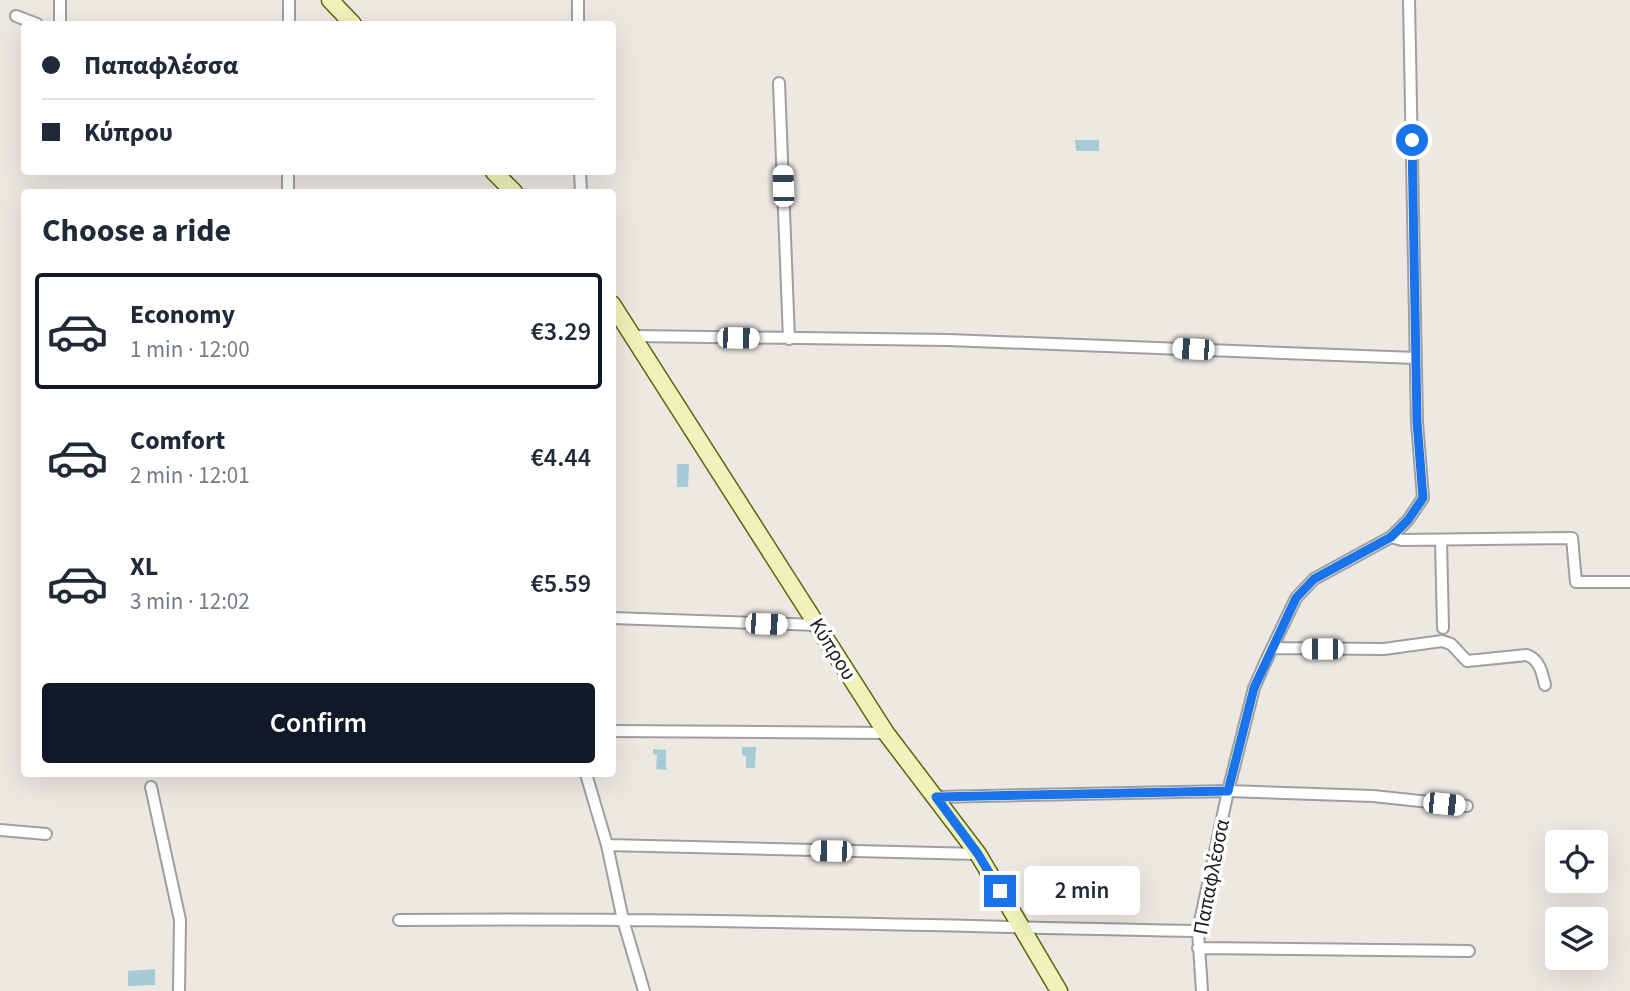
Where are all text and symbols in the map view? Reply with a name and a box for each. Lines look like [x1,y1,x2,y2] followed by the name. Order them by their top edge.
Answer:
[84,47,238,84] text: Παπαφλέσσα
[84,114,173,151] text: Κύπρου
[1396,124,1428,156] route start
[772,165,795,207] car
[42,208,231,254] text: Choose a ride
[130,296,235,333] text: Economy
[46,300,109,363] icon: car
[530,313,591,350] text: €3.29
[717,327,760,349] car
[130,333,250,366] text: 1 min · 12:00
[1172,337,1215,361] car
[130,422,225,459] text: Comfort
[46,426,109,489] icon: car
[530,439,591,476] text: €4.44
[130,459,250,492] text: 2 min · 12:01
[130,548,158,585] text: XL
[46,552,109,615] icon: car
[530,565,591,602] text: €5.59
[130,585,250,618] text: 3 min · 12:02
[802,612,864,686] street label: Κύπρου
[745,613,788,635] car
[1302,639,1344,660] car
[42,683,595,763] button: Confirm
[1423,791,1466,817] car
[1185,816,1237,937] street label: Παπαφλέσσα
[1545,830,1608,970] map controls
[1545,830,1608,893] button: locate
[810,840,853,862] car
[1024,866,1140,916] callout: 2 min
[1055,874,1109,907] text: 2 min
[984,875,1016,907] route end
[1545,907,1608,970] button: layers

